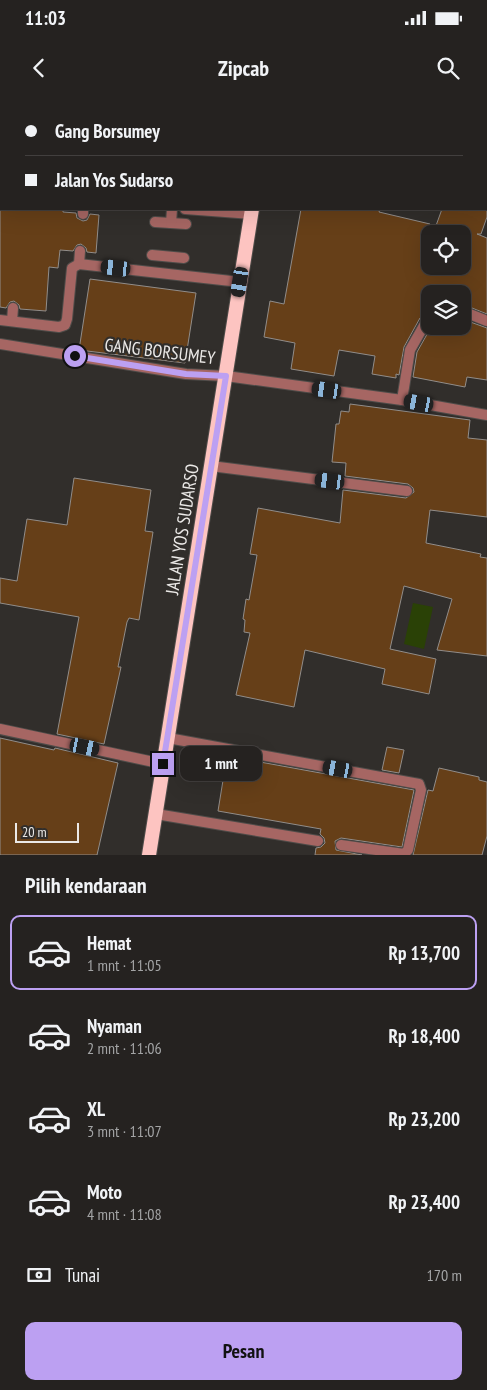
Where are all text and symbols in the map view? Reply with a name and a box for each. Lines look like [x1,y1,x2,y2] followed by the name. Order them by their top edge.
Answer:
[25,6,66,30] text: 11:03
[25,54,53,82] icon: back
[218,54,269,82] text: Zipcab
[434,54,462,82] icon: search
[55,119,160,143] text: Gang Borsumey
[55,168,173,192] text: Jalan Yos Sudarso
[421,225,471,335] map controls
[421,225,471,275] button: locate
[100,259,131,277] car
[230,266,249,298] car
[421,285,471,335] button: layers
[103,333,217,369] street label: GANG BORSUMEY
[64,345,86,367] route start
[311,380,342,400] car
[402,393,435,413] car
[160,462,204,597] street label: JALAN YOS SUDARSO
[314,472,345,490] car
[68,737,101,757] car
[180,746,263,782] callout: 1 mnt
[152,753,174,775] route end
[204,753,238,773] text: 1 mnt
[321,759,354,779] car
[15,820,79,843] scale bar
[22,823,47,841] text: 20 m
[25,871,147,899] text: Pilih kendaraan
[27,930,72,975] icon: car
[87,931,131,955] text: Hemat
[389,941,460,965] text: Rp 13,700
[87,955,162,975] text: 1 mnt · 11:05
[27,1013,72,1058] icon: car
[87,1014,142,1038] text: Nyaman
[389,1024,460,1048] text: Rp 18,400
[87,1038,162,1058] text: 2 mnt · 11:06
[27,1096,72,1141] icon: car
[87,1097,105,1121] text: XL
[389,1107,460,1131] text: Rp 23,200
[87,1121,162,1141] text: 3 mnt · 11:07
[27,1179,72,1224] icon: car
[87,1180,122,1204] text: Moto
[389,1190,460,1214] text: Rp 23,400
[87,1204,162,1224] text: 4 mnt · 11:08
[25,1261,53,1289] icon: cash
[65,1263,100,1287] text: Tunai
[427,1265,462,1285] text: 170 m
[25,1322,462,1380] button: Pesan

